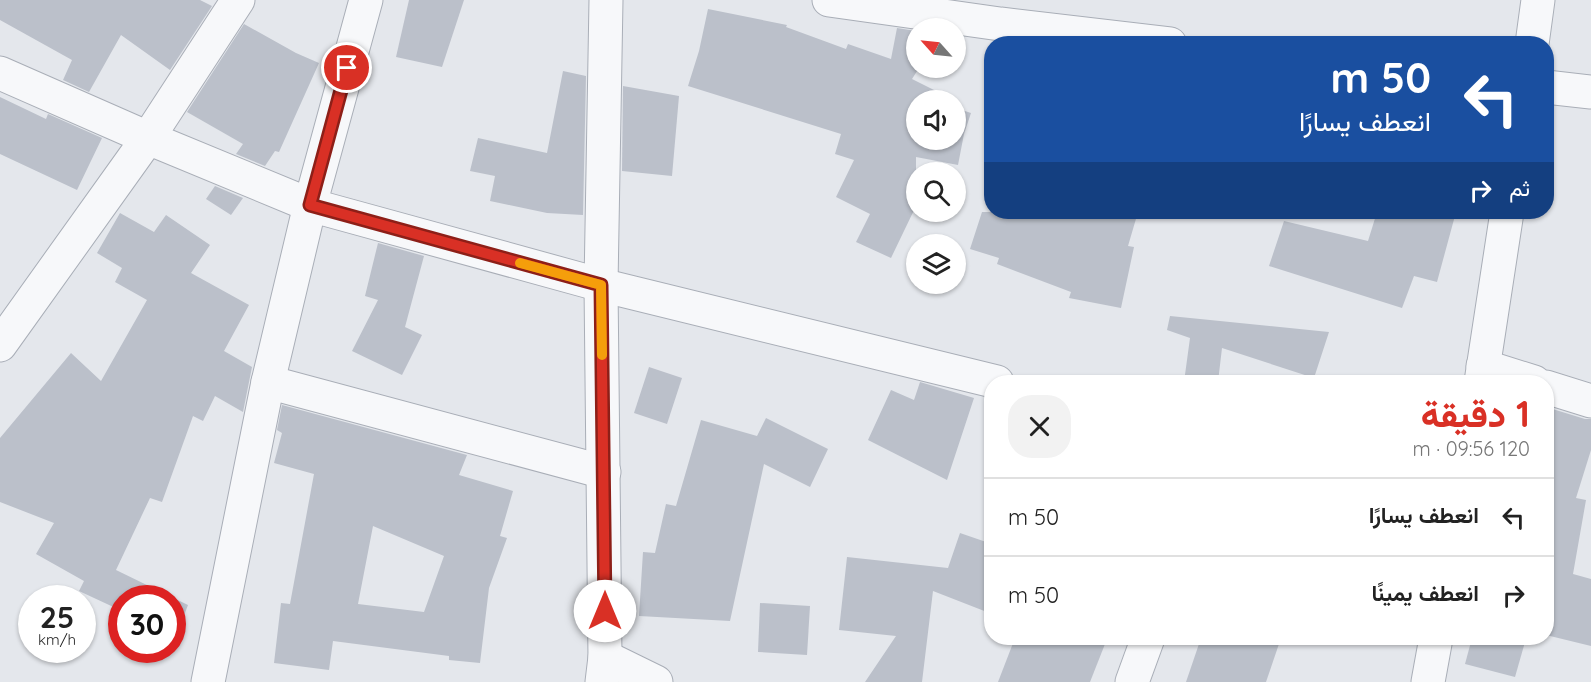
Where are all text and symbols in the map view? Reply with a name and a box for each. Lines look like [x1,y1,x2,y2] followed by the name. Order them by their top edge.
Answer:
[906,18,966,78] north arrow
[906,18,966,294] map controls
[321,42,372,93] pin
[330,51,363,84] icon: arrive
[1331,51,1431,104] text: 50 m
[1452,60,1530,138] icon: left
[906,90,966,150] button: sound
[1299,104,1431,138] text: انعطف يسارًا
[906,162,966,222] button: search
[1464,174,1497,207] icon: right
[1509,174,1530,202] text: ثم
[906,234,966,294] button: layers
[1421,391,1530,436] text: 1 دقيقة
[1008,395,1071,458] button: close
[1413,436,1530,461] text: 120 m · 09:56
[1369,501,1479,529] text: انعطف يسارًا
[1497,501,1530,534] icon: left
[1008,503,1059,531] text: 50 m
[573,579,637,643] position arrow
[1371,579,1479,607] text: انعطف يمينًا
[1497,579,1530,612] icon: right
[1008,581,1059,609] text: 50 m
[108,585,186,663] speed limit sign: 30
[40,598,74,636] text: 25
[38,630,76,649] text: km/h

